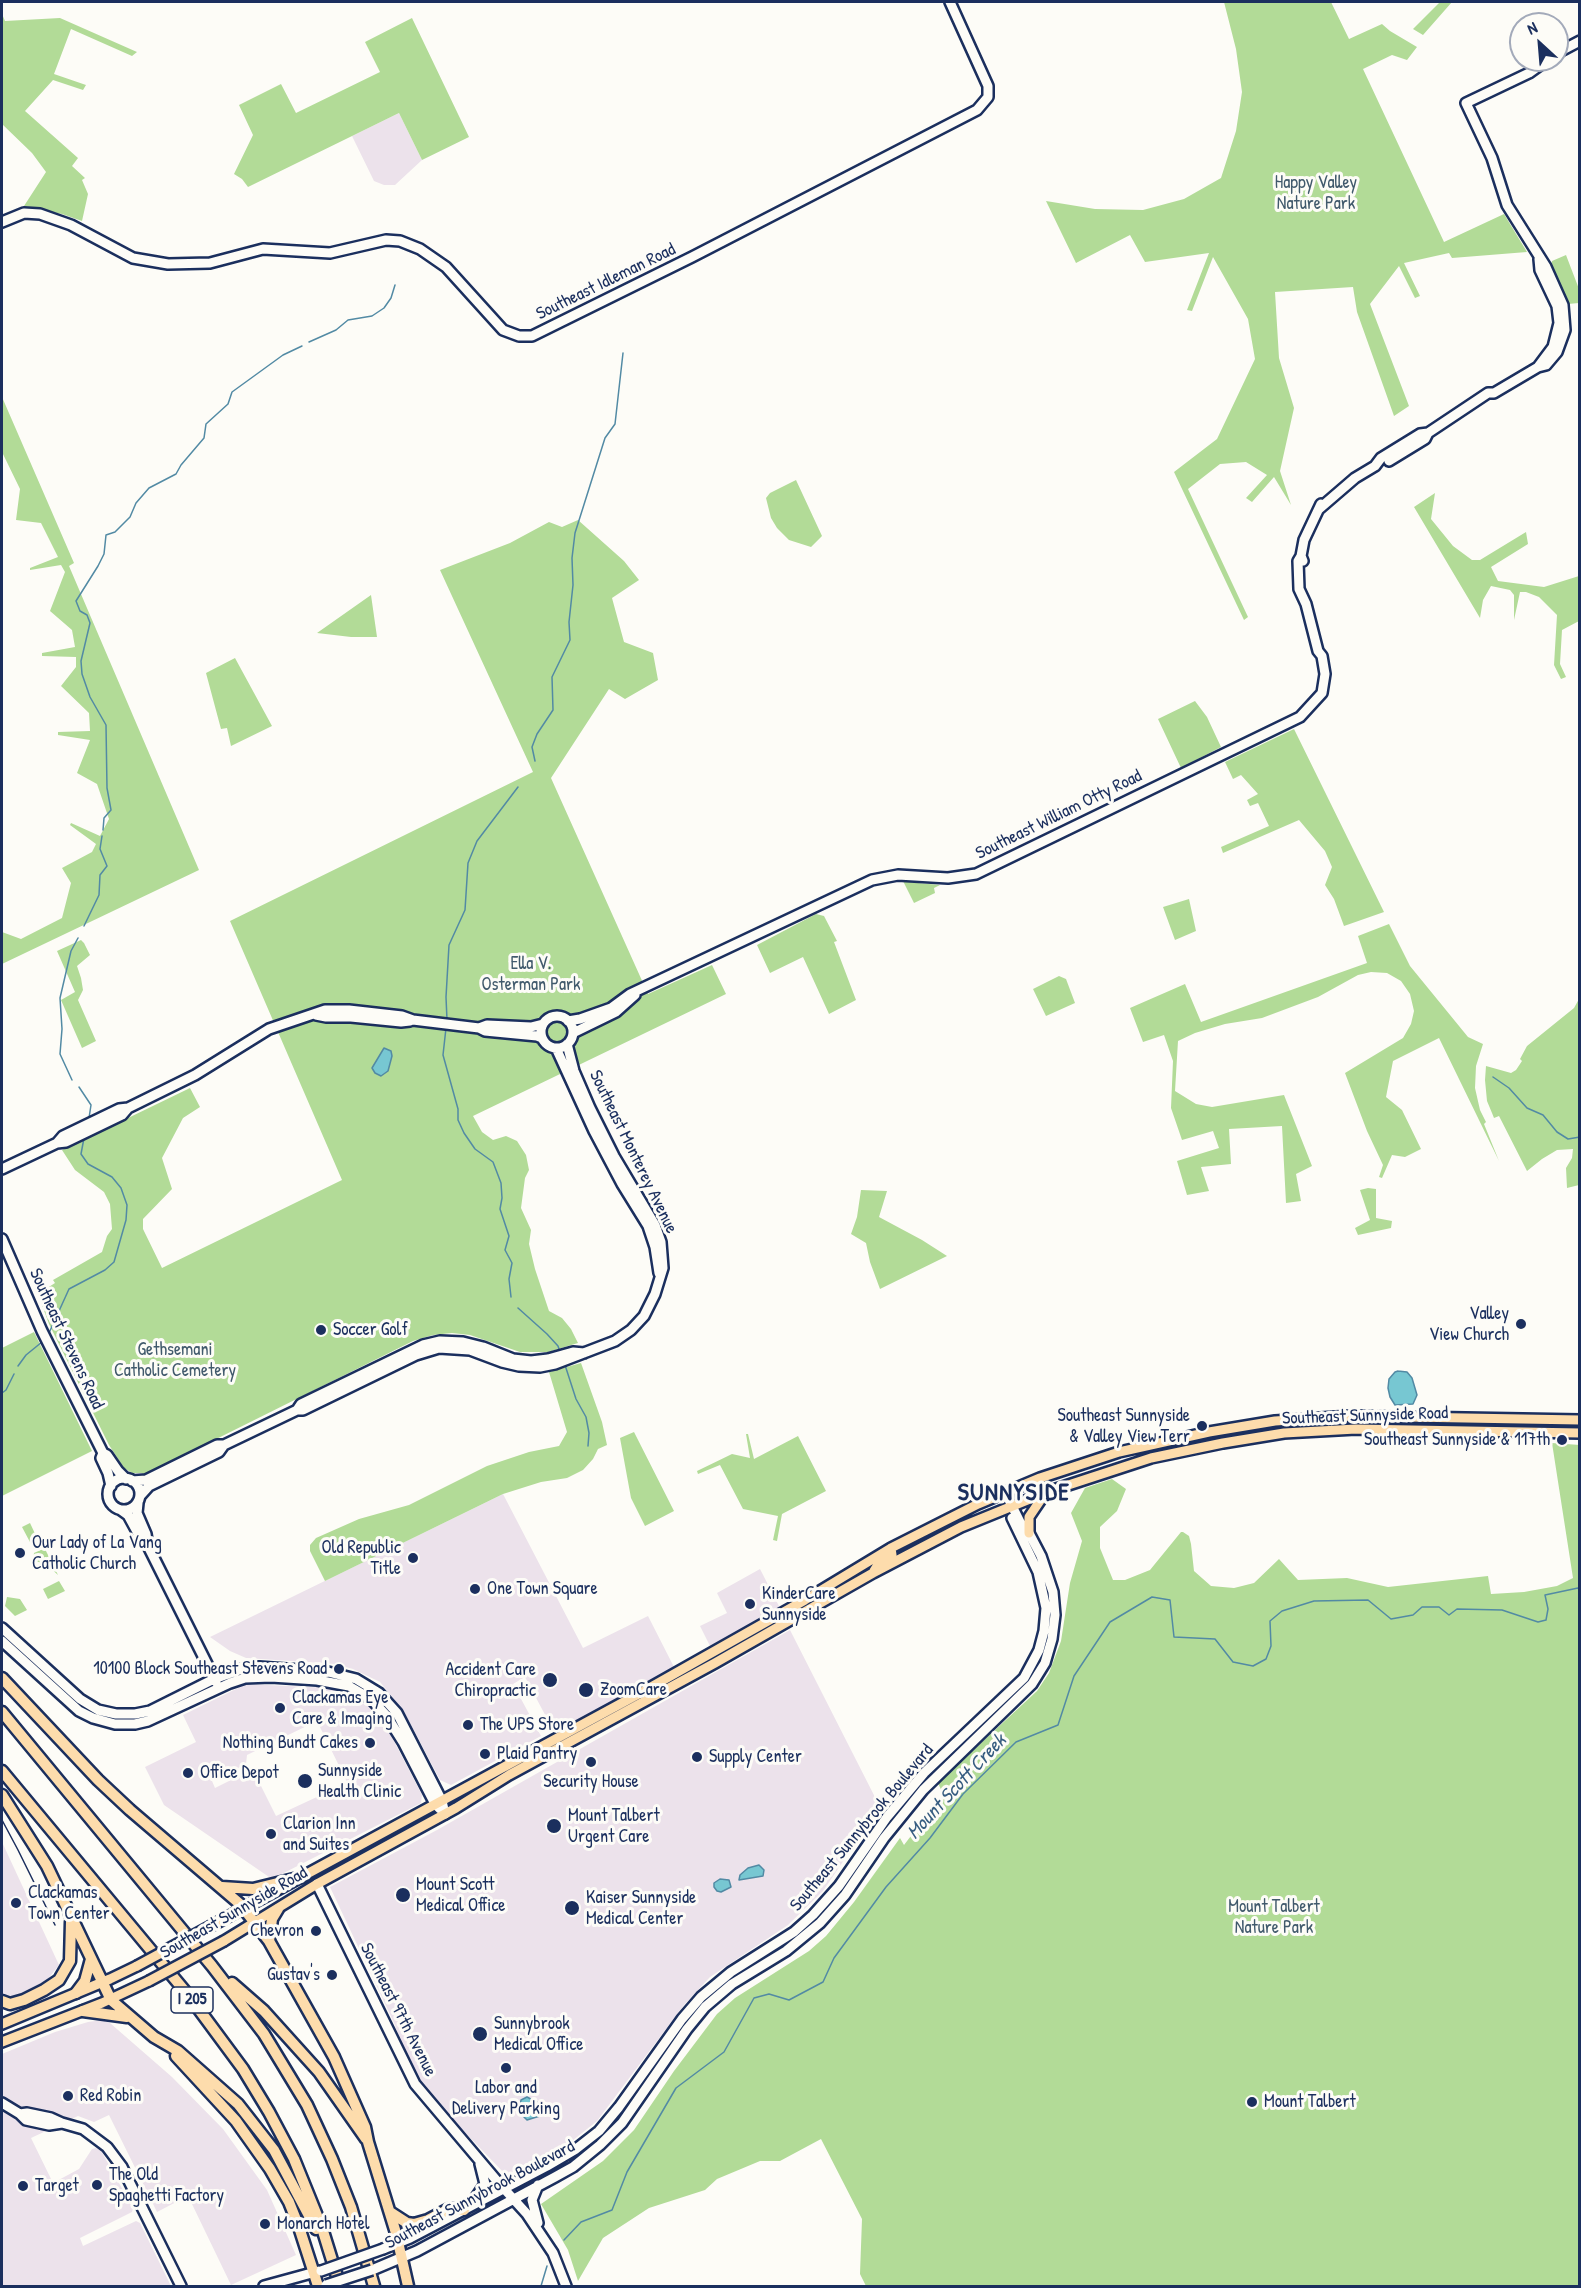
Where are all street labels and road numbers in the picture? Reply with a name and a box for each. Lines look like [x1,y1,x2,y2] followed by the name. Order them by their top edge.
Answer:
[533,239,679,325] street label: Southeast Idleman Road
[973,765,1145,865] street label: Southeast William Otty Road
[584,1067,682,1237] street label: Southeast Monterey Avenue
[24,1265,108,1413] street label: Southeast Stevens Road
[1282,1402,1448,1430] street label: Southeast Sunnyside Road
[786,1740,938,1916] street label: Southeast Sunnybrook Boulevard
[157,1862,311,1964] street label: Southeast Sunnyside Road
[355,1940,441,2080] street label: Southeast 97th Avenue
[171,1987,213,2013] road number: I 205
[382,2136,578,2254] street label: Southeast Sunnybrook Boulevard

